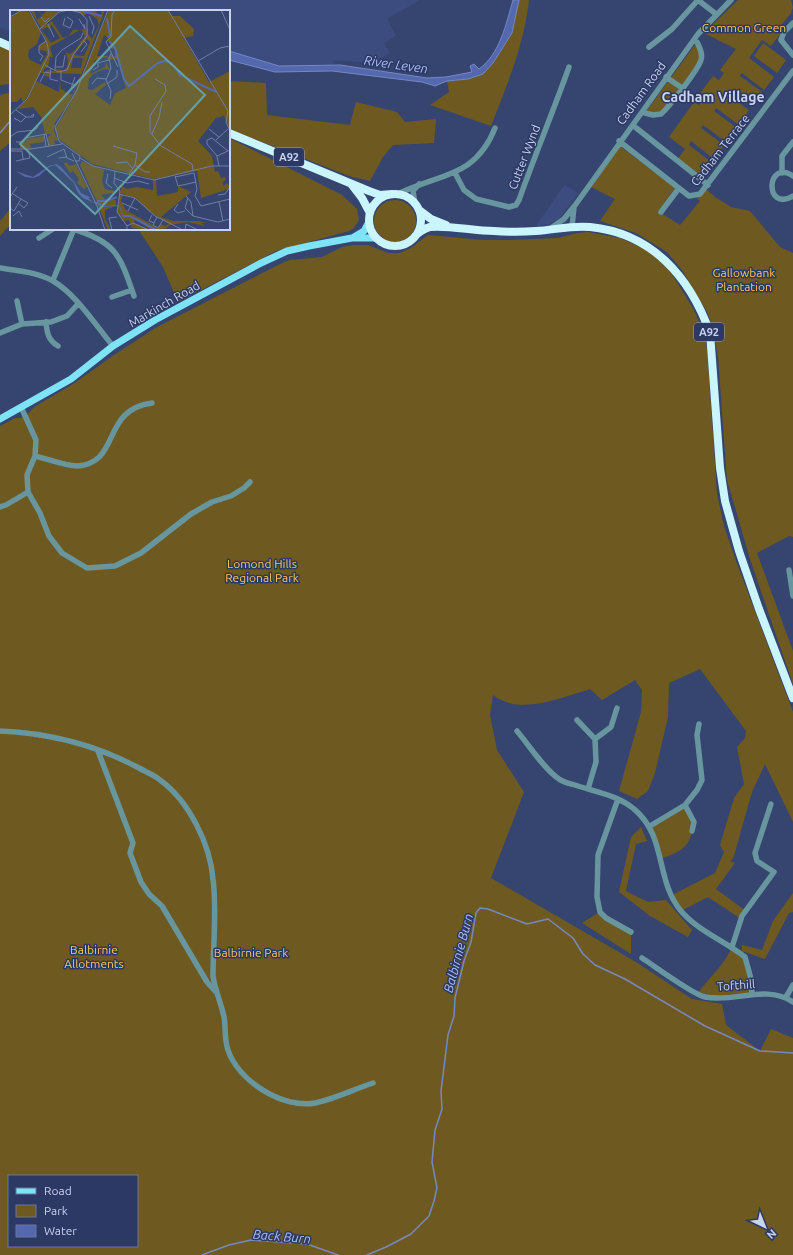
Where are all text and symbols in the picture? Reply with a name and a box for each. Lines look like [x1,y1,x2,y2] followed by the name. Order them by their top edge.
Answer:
[10,10,230,230] inset map
[702,21,786,34] park label: Common Green
[363,53,429,75] water label: River Leven
[614,59,668,127] street label: Cadham Road
[662,89,764,105] district label: Cadham Village
[688,112,752,188] street label: Cadham Terrace
[506,123,542,191] street label: Cutter Wynd
[274,148,304,166] road number: A92
[713,266,775,293] park label: Gallowbank Plantation
[126,278,202,330] street label: Markinch Road
[694,323,724,341] road number: A92
[225,557,299,584] park label: Lomond Hills Regional Park
[441,912,475,994] water label: Balbirnie Burn
[64,943,124,970] park label: Balbirnie Allotments
[214,946,288,959] park label: Balbirnie Park
[716,977,756,993] street label: Tofthill
[8,1175,138,1247] legend
[44,1184,72,1197] text: Road
[44,1204,68,1217] text: Park
[745,1207,785,1247] north arrow
[44,1224,77,1237] text: Water
[252,1226,312,1246] water label: Back Burn
[765,1227,779,1242] text: N

